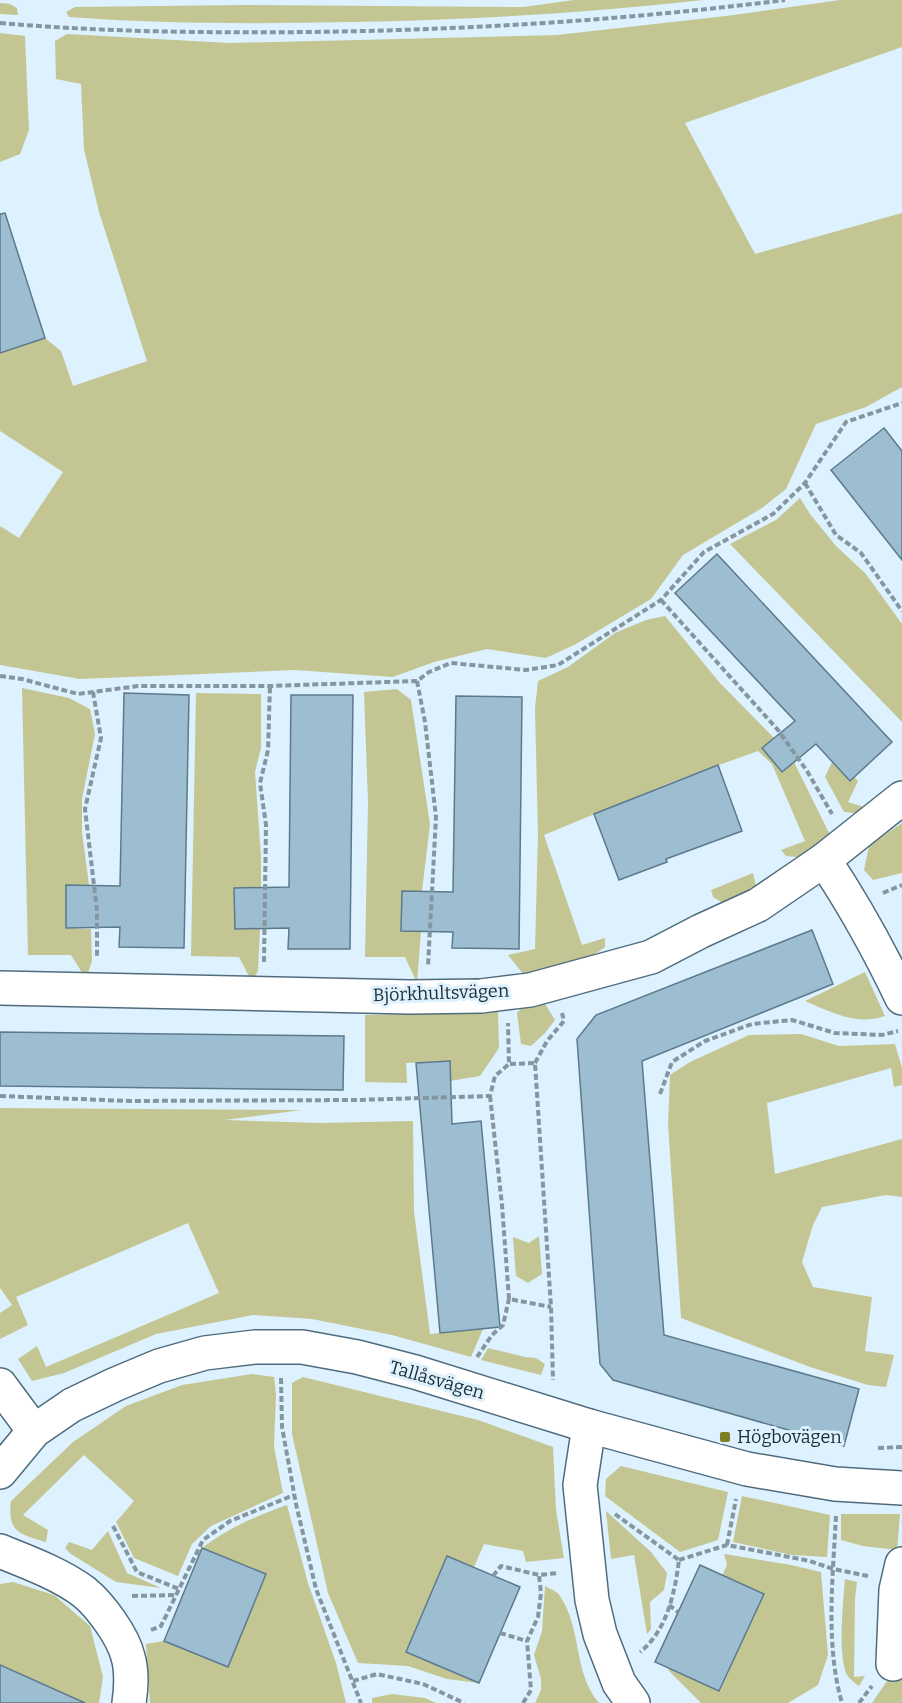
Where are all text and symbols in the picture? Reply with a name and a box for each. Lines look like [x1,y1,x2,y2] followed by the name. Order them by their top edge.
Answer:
[373,980,510,1006] street label: Björkhultsvägen
[387,1356,488,1404] street label: Tallåsvägen
[737,1426,842,1448] place label: Högbovägen
[718,1430,732,1444] marker: Högbovägen

